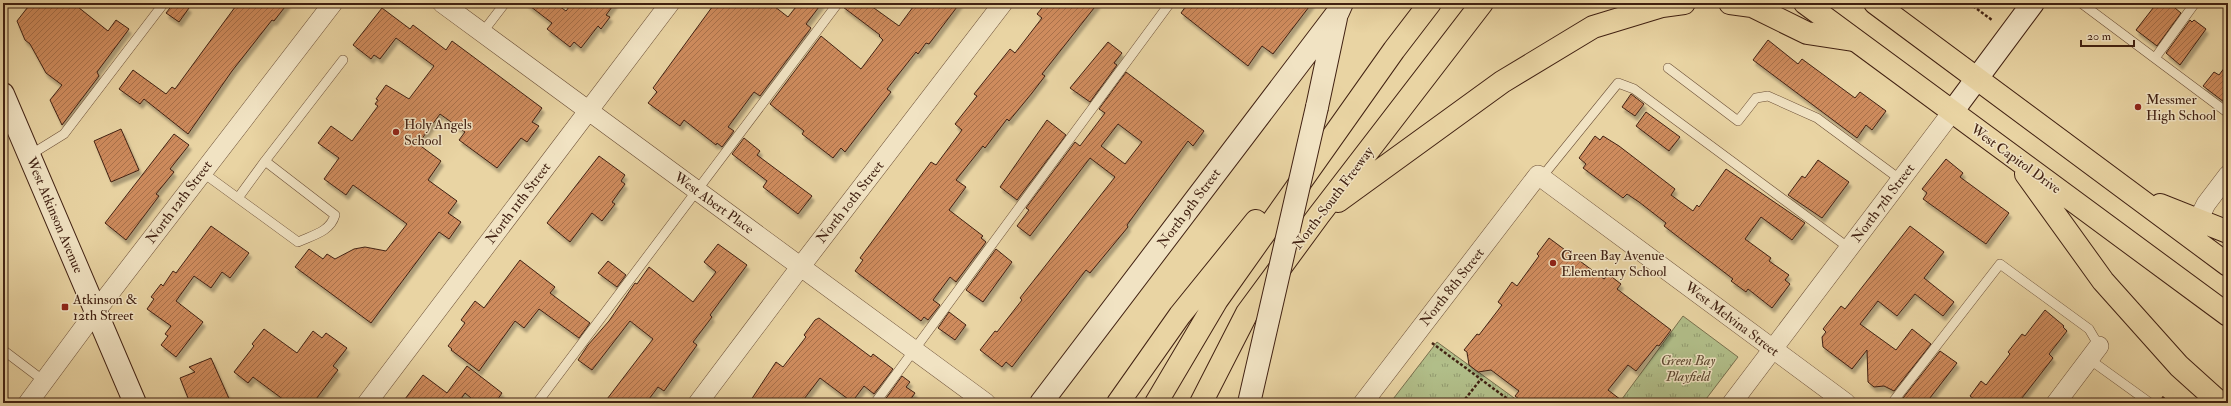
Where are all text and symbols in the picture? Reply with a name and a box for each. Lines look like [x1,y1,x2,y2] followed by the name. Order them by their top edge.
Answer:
[2081,22,2134,48] scale bar
[2087,29,2112,44] text: 20 m
[2146,91,2217,124] place label: Messmer High School
[2133,102,2143,112] marker: Messmer High School
[404,116,472,149] place label: Holy Angels School
[1966,120,2065,198] street label: West Capitol Drive
[391,127,401,137] marker: Holy Angels School
[1289,143,1378,253] street label: North-South Freeway
[22,153,87,276] street label: West Atkinson Avenue
[142,157,216,247] street label: North 12th Street
[813,157,888,246] street label: North 10th Street
[482,159,554,247] street label: North 11th Street
[1848,160,1918,246] street label: North 7th Street
[1154,165,1225,251] street label: North 9th Street
[670,168,757,238] street label: West Abert Place
[1416,244,1488,329] street label: North 8th Street
[1561,247,1667,281] place label: Green Bay Avenue Elementary School
[1548,258,1558,268] marker: Green Bay Avenue Elementary School
[1681,278,1783,360] street label: West Melvina Street
[72,291,138,324] place label: Atkinson & 12th Street
[60,302,70,312] marker: Atkinson & 12th Street
[1661,352,1716,385] park label: Green Bay Playfield

